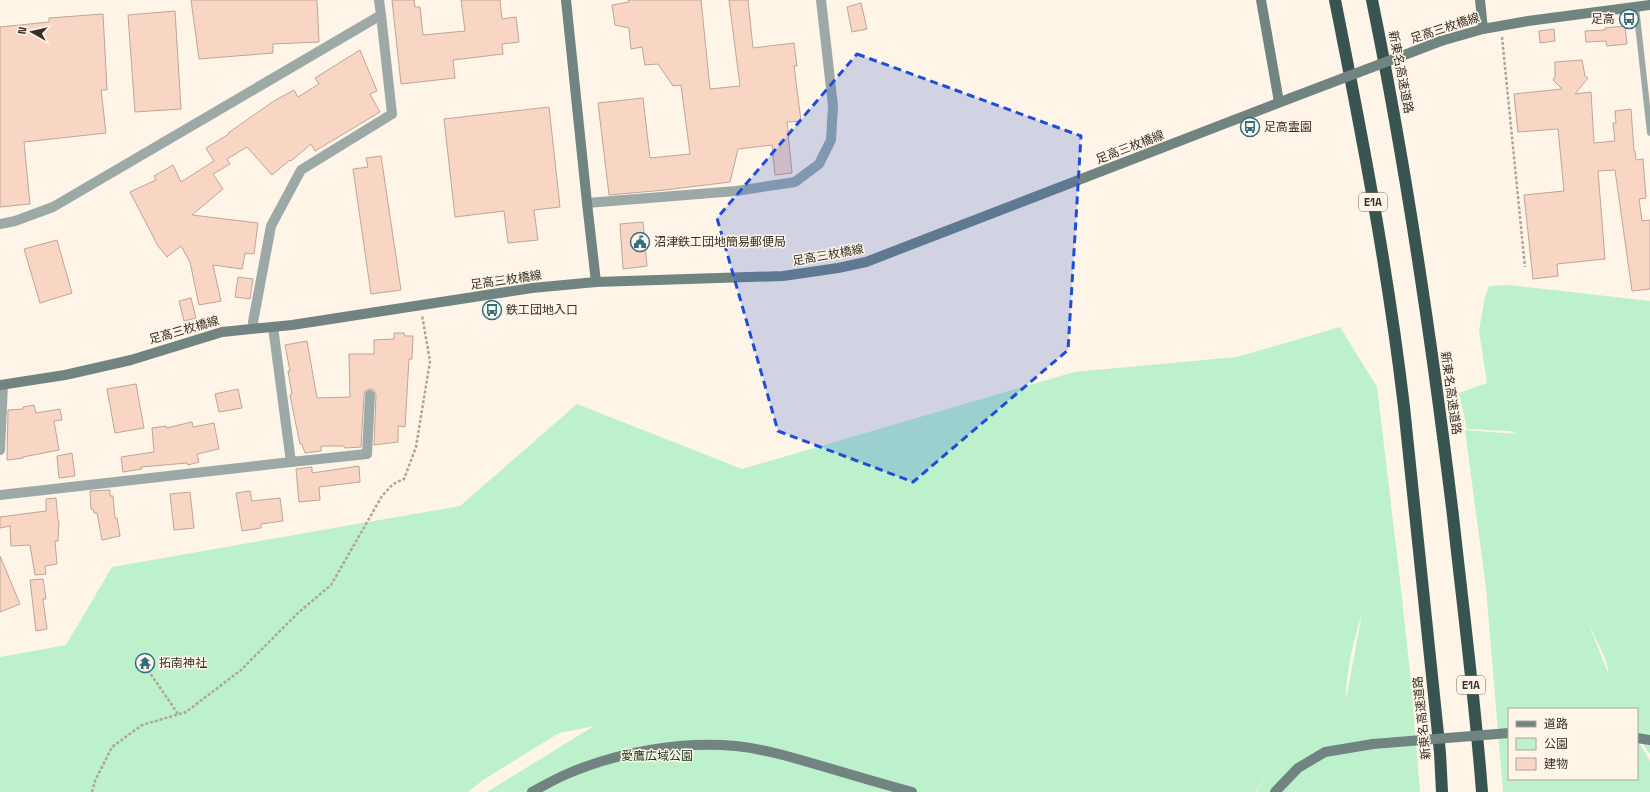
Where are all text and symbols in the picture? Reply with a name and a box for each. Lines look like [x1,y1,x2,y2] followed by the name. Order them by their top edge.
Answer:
[1618,8,1640,30] bus stop icon: 足高
[1408,9,1482,47] street label: 足高三枚橋線
[1591,11,1615,27] place label: 足高
[12,12,52,52] north arrow
[15,26,30,35] text: N
[1385,29,1417,115] street label: 新東名高速道路
[1239,116,1261,138] bus stop icon: 足高霊園
[1264,119,1312,135] place label: 足高霊園
[1094,127,1166,167] street label: 足高三枚橋線
[1359,193,1387,211] road number: E1A
[629,231,651,253] public building icon: 沼津鉄工団地簡易郵便局
[654,234,786,250] place label: 沼津鉄工団地簡易郵便局
[791,241,865,269] street label: 足高三枚橋線
[469,267,543,293] street label: 足高三枚橋線
[481,299,503,321] bus stop icon: 鉄工団地入口
[506,302,578,318] place label: 鉄工団地入口
[147,312,221,348] street label: 足高三枚橋線
[1437,350,1465,436] street label: 新東名高速道路
[134,652,156,674] temple icon: 拓南神社
[159,655,207,671] place label: 拓南神社
[1410,675,1434,761] street label: 新東名高速道路
[1457,676,1485,694] road number: E1A
[1508,708,1638,780] legend
[1544,716,1568,732] text: 道路
[1544,736,1568,752] text: 公園
[621,748,693,764] park label: 愛鷹広域公園
[1544,756,1568,772] text: 建物

